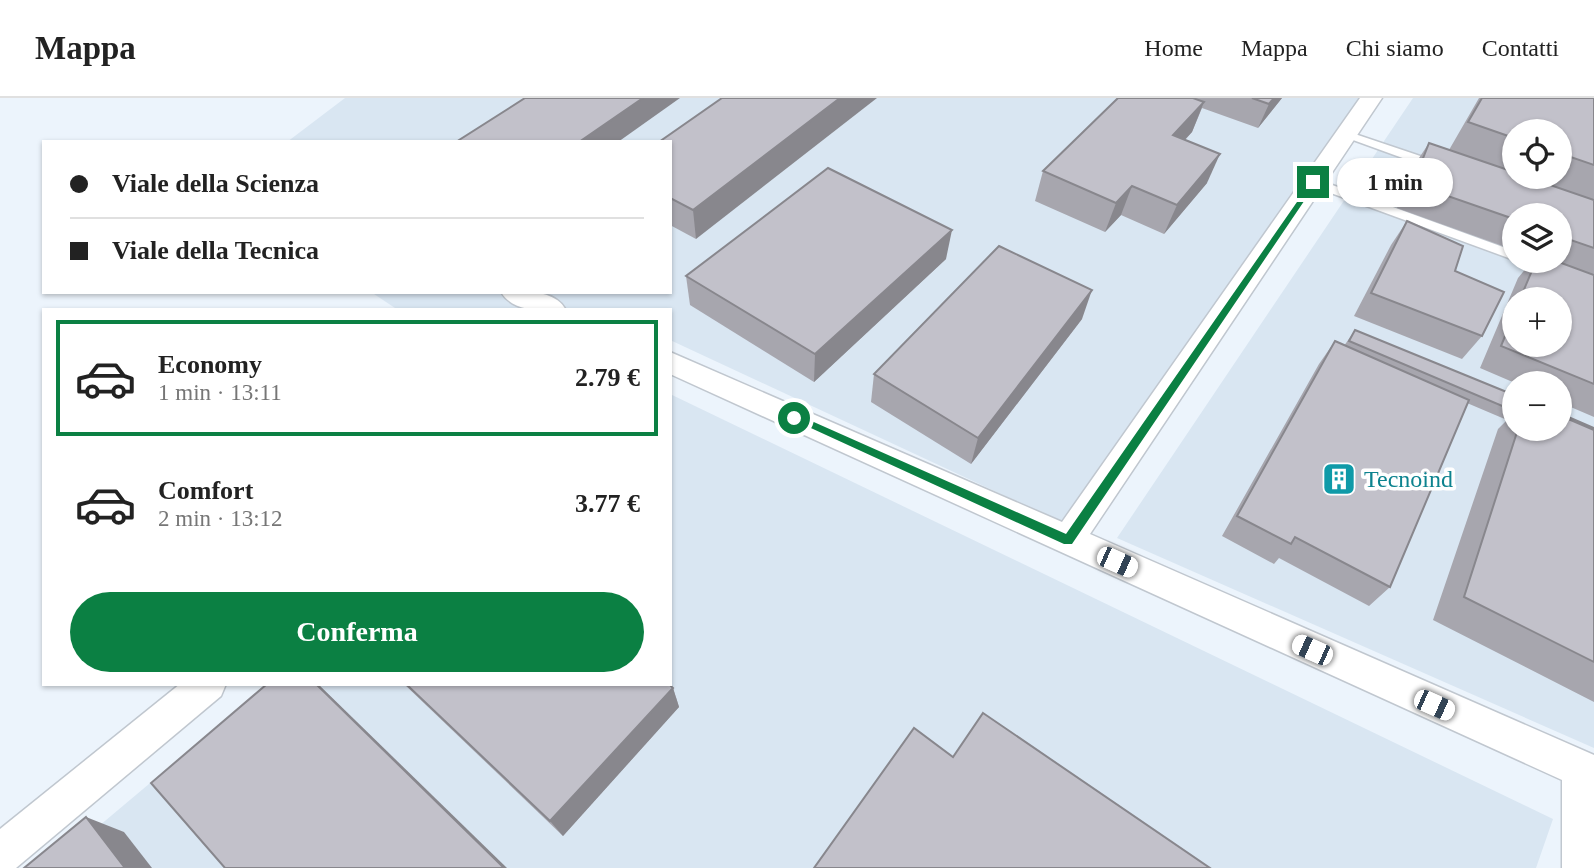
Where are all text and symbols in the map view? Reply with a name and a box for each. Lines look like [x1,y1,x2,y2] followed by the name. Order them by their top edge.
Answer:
[35,30,136,66] text: Mappa
[1144,35,1203,61] text: Home
[1241,35,1308,61] text: Mappa
[1346,35,1444,61] text: Chi siamo
[1482,35,1559,61] text: Contatti
[1502,119,1572,441] map controls
[1502,119,1572,189] button: locate
[1338,158,1453,206] callout: 1 min
[1297,166,1329,198] route end
[112,169,319,198] text: Viale della Scienza
[1367,170,1423,195] text: 1 min
[1502,203,1572,273] button: layers
[112,236,319,265] text: Viale della Tecnica
[1502,287,1572,357] button: +
[74,347,137,410] icon: car
[158,350,262,379] text: Economy
[575,363,640,392] text: 2.79 €
[1502,371,1572,441] button: −
[158,380,282,405] text: 1 min · 13:11
[778,402,810,434] route start
[1320,460,1358,498] building icon: Tecnoind
[1364,466,1453,492] place label: Tecnoind
[74,473,137,536] icon: car
[158,476,253,505] text: Comfort
[575,489,640,518] text: 3.77 €
[158,506,283,531] text: 2 min · 13:12
[1094,544,1141,580] car
[70,592,644,672] button: Conferma
[1289,632,1336,668] car
[1411,687,1458,723] car

